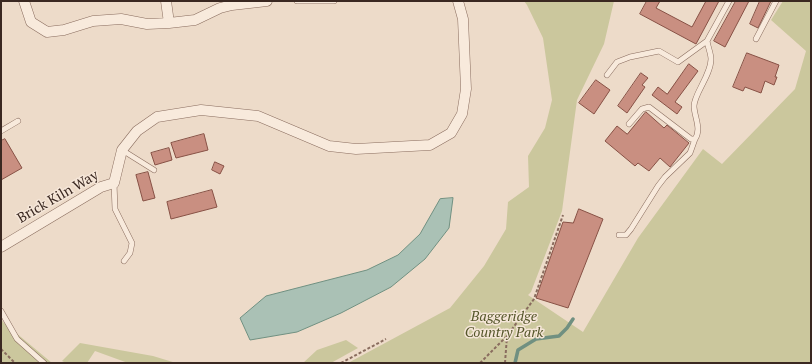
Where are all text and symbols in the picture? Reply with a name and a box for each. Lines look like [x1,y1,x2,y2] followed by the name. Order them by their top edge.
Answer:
[14,167,102,227] street label: Brick Kiln Way
[465,309,543,342] park label: Baggeridge Country Park

